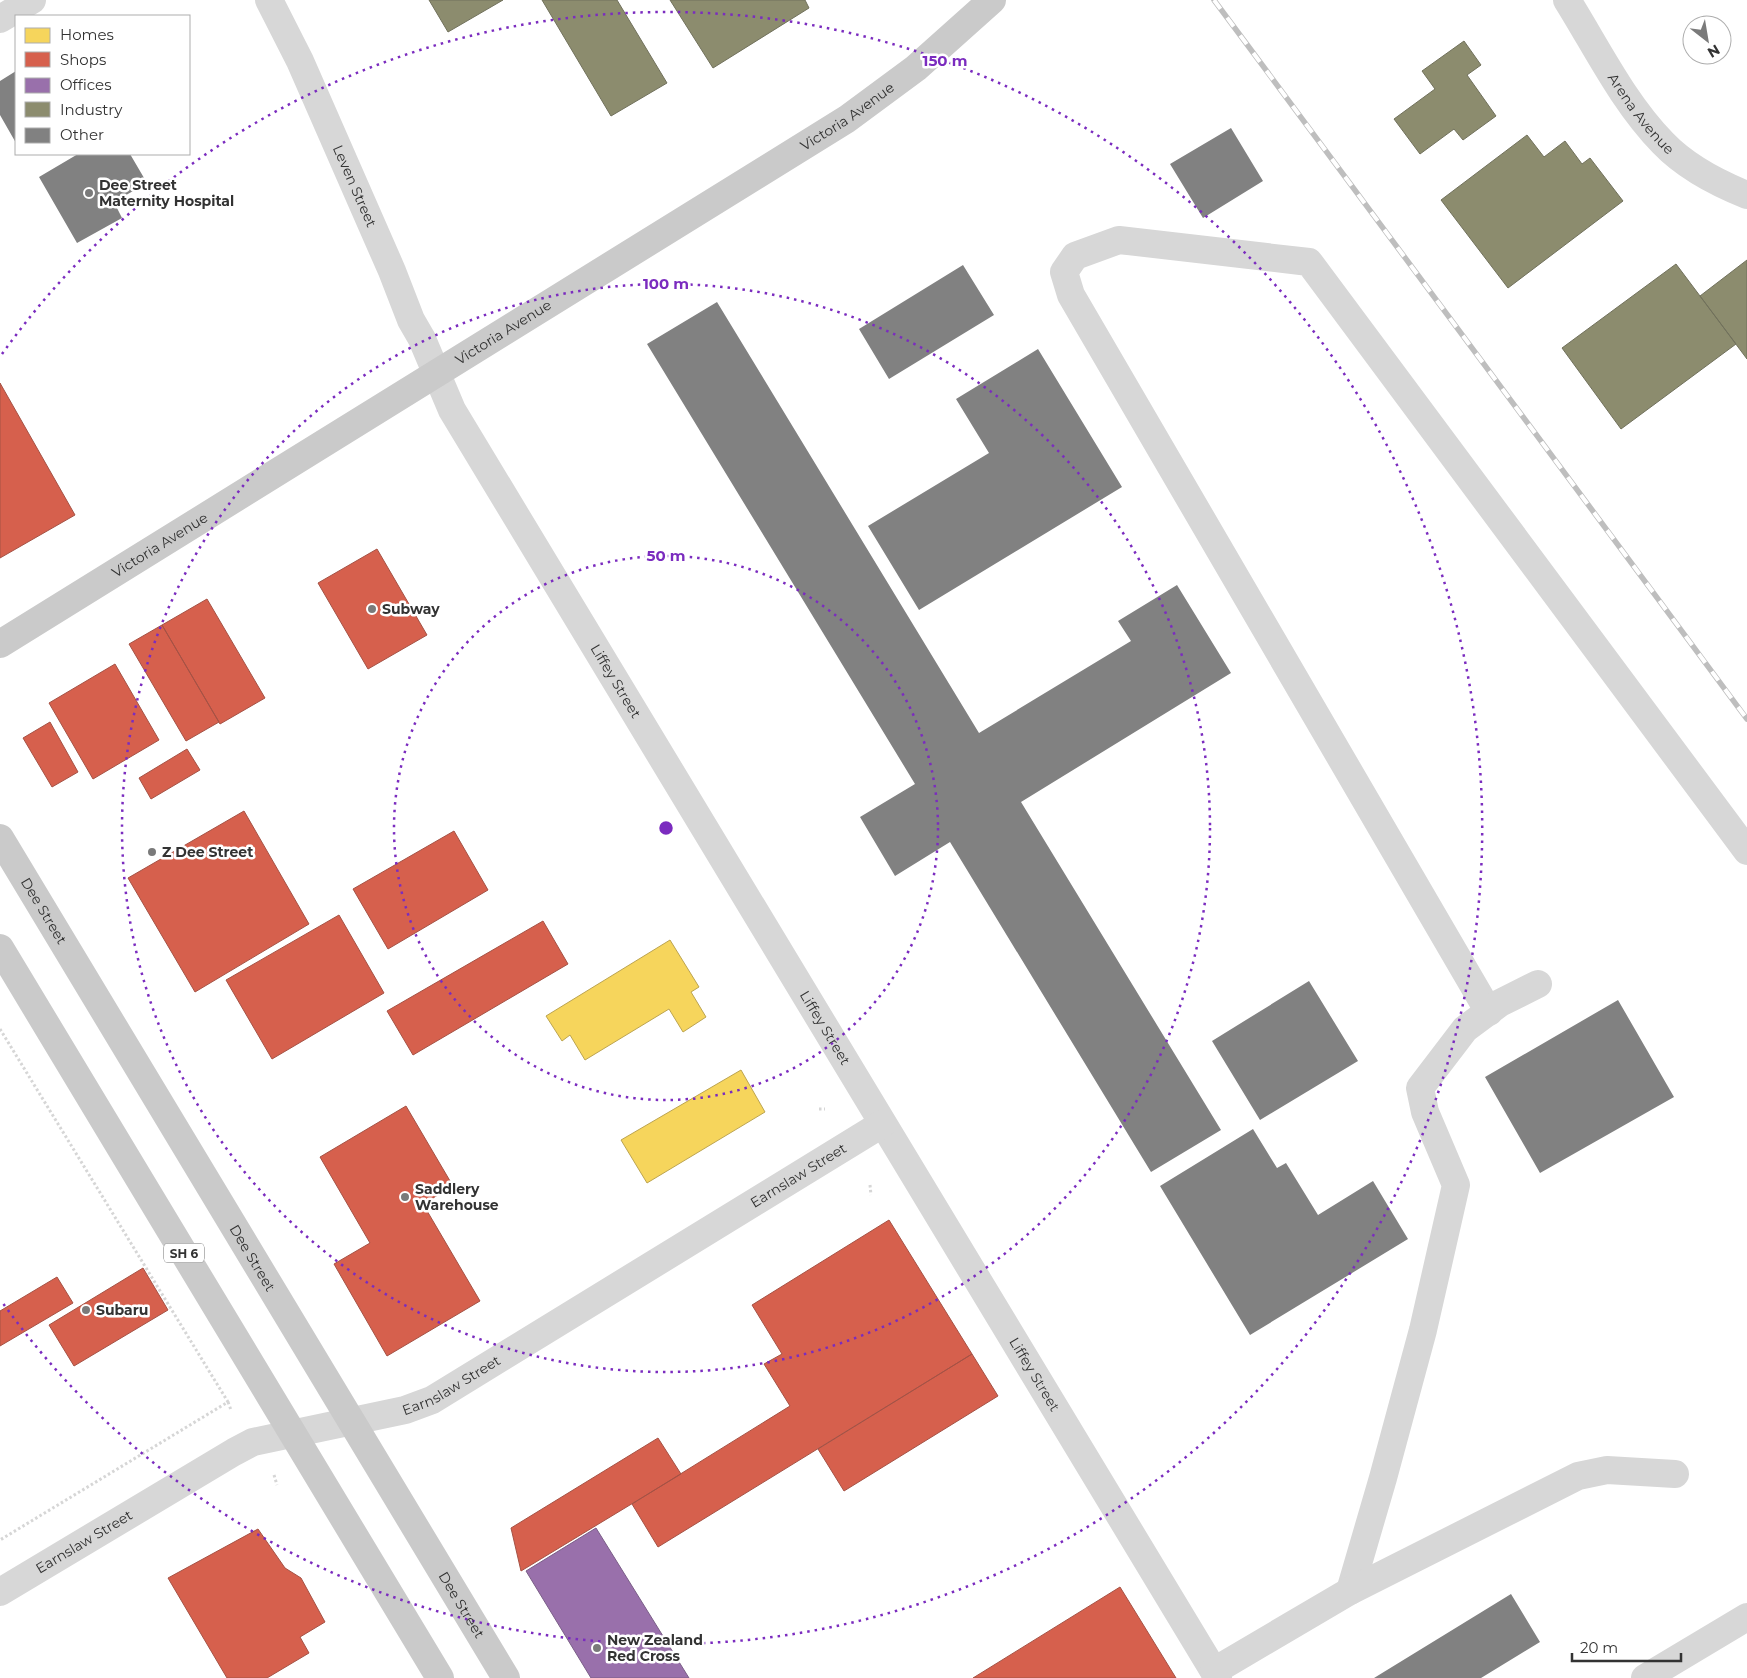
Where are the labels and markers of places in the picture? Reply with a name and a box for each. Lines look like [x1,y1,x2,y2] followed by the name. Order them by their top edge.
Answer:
[99,176,234,210] place label: Dee Street Maternity Hospital
[83,187,95,199] marker: Dee Street Maternity Hospital
[382,600,440,618] place label: Subway
[366,603,378,615] marker: Subway
[657,819,675,837] centre of rings
[162,843,253,861] place label: Z Dee Street
[146,846,158,858] marker: Z Dee Street
[415,1180,499,1214] place label: Saddlery Warehouse
[399,1191,411,1203] marker: Saddlery Warehouse
[96,1301,148,1319] place label: Subaru
[80,1304,92,1316] marker: Subaru
[607,1631,703,1665] place label: New Zealand Red Cross
[591,1642,603,1654] marker: New Zealand Red Cross

